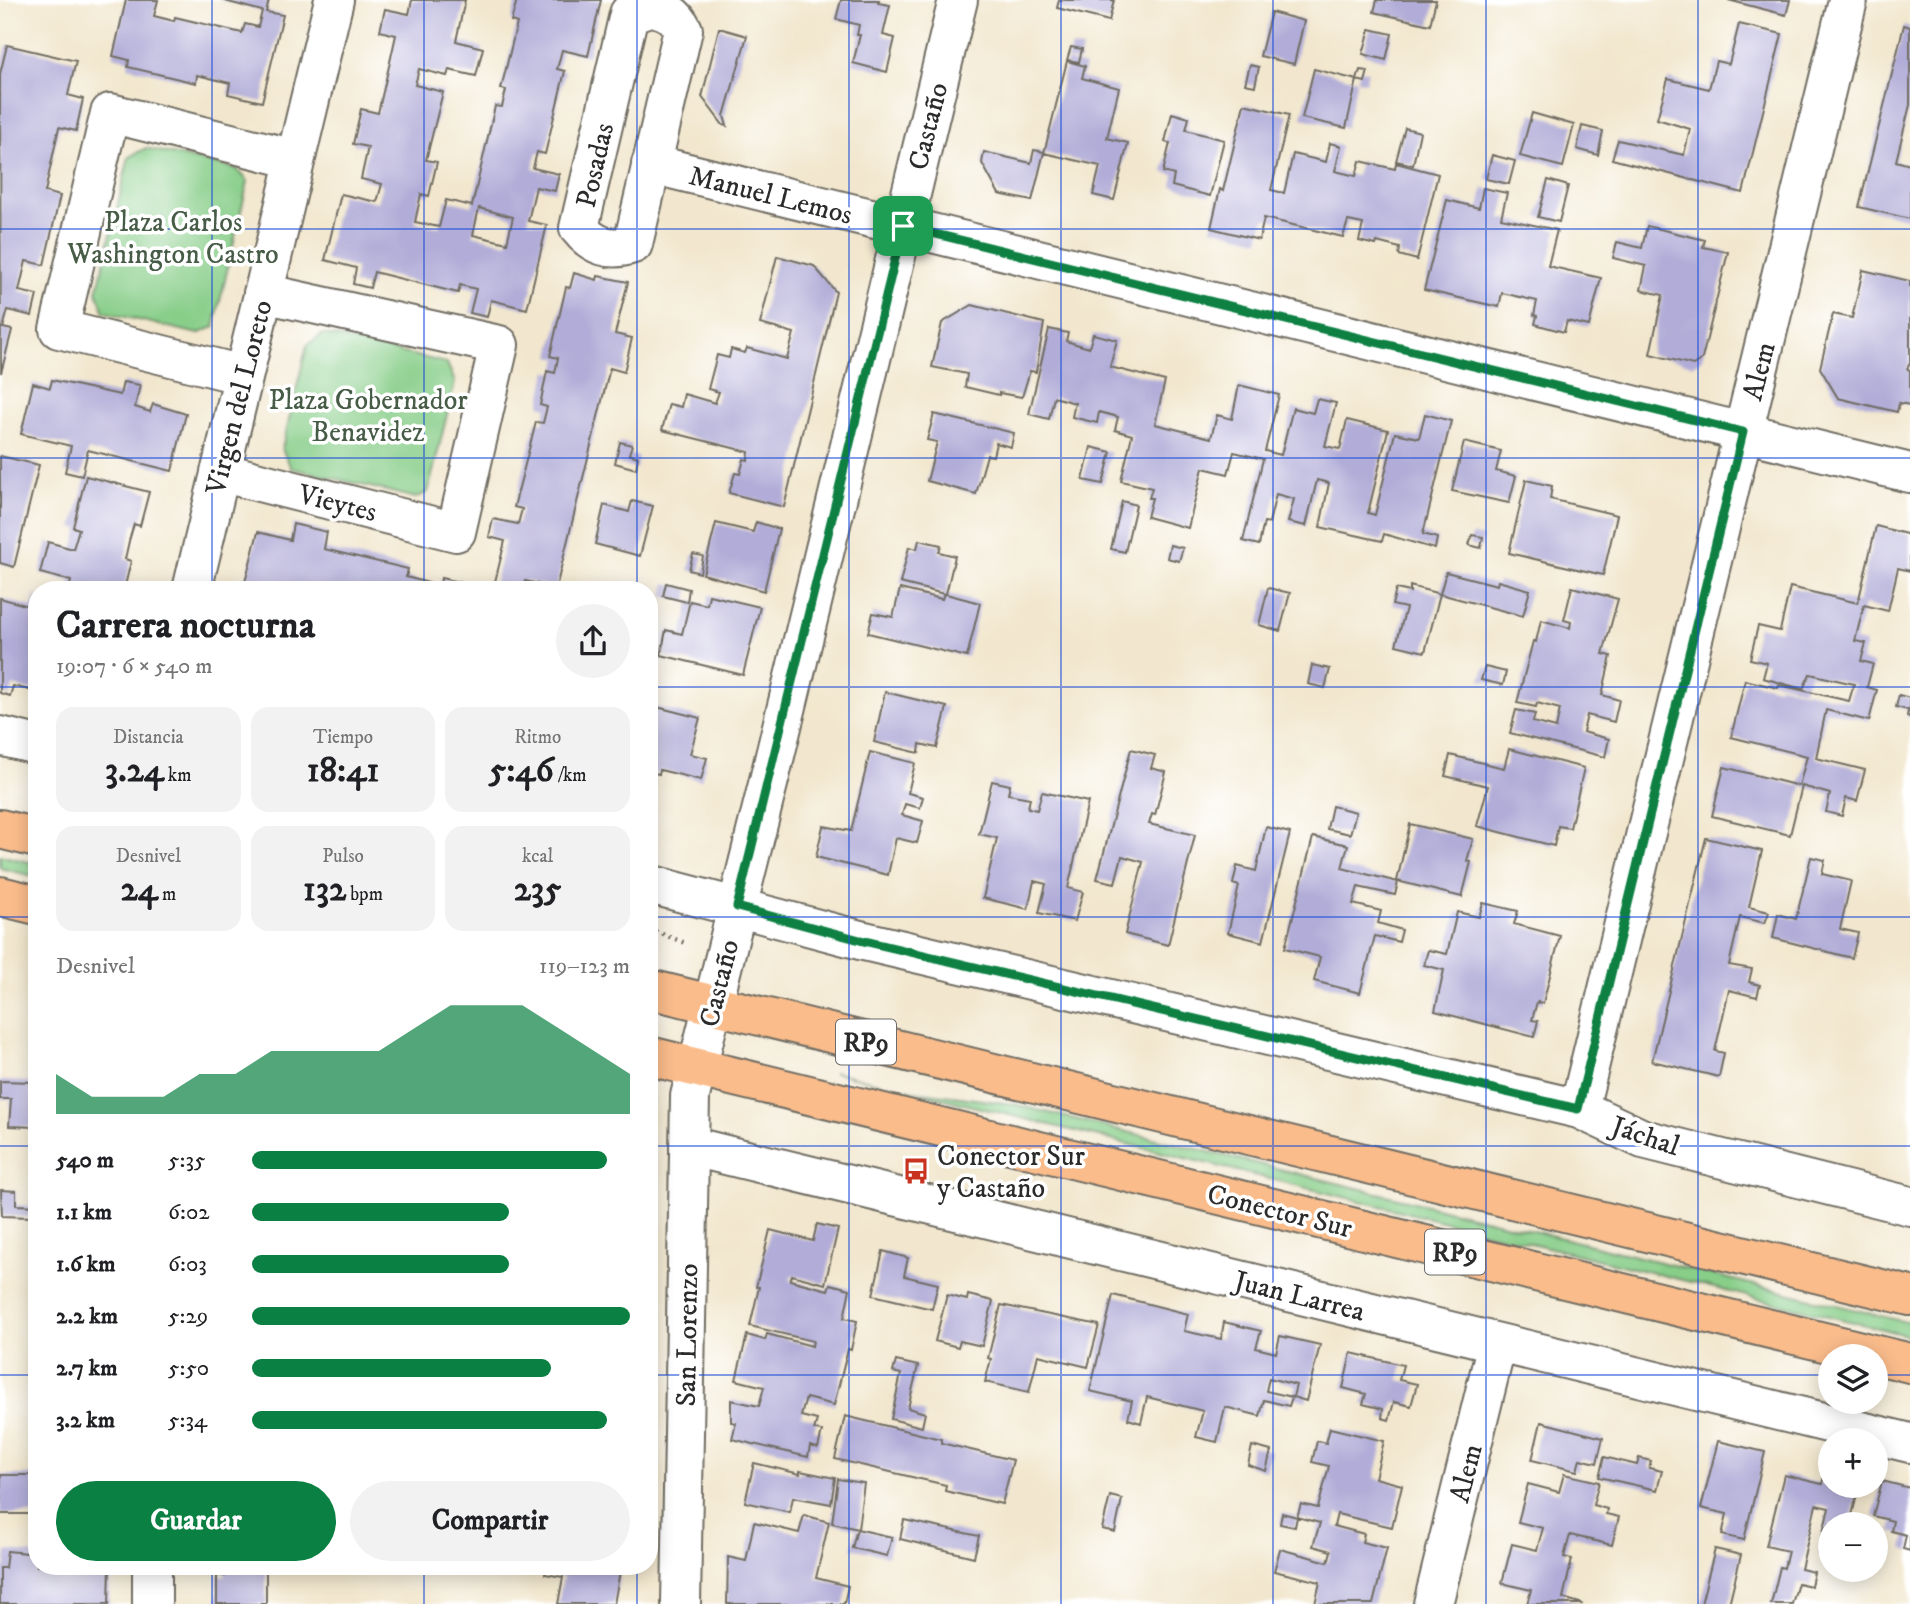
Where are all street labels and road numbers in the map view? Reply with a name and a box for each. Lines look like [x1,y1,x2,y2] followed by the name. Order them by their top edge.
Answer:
[901,79,956,174] street label: Castaño
[569,120,622,211] street label: Posadas
[685,158,856,233] street label: Manuel Lemos
[198,296,281,499] street label: Virgen del Loreto
[1735,339,1784,404] street label: Alem
[294,477,380,530] street label: Vieytes
[692,936,747,1031] street label: Castaño
[836,1020,896,1064] road number: RP9
[1604,1108,1685,1164] street label: Jáchal
[1204,1177,1356,1246] street label: Conector Sur
[1425,1230,1485,1274] road number: RP9
[669,1263,706,1407] street label: San Lorenzo
[1228,1263,1369,1330] street label: Juan Larrea
[1442,1441,1491,1506] street label: Alem

